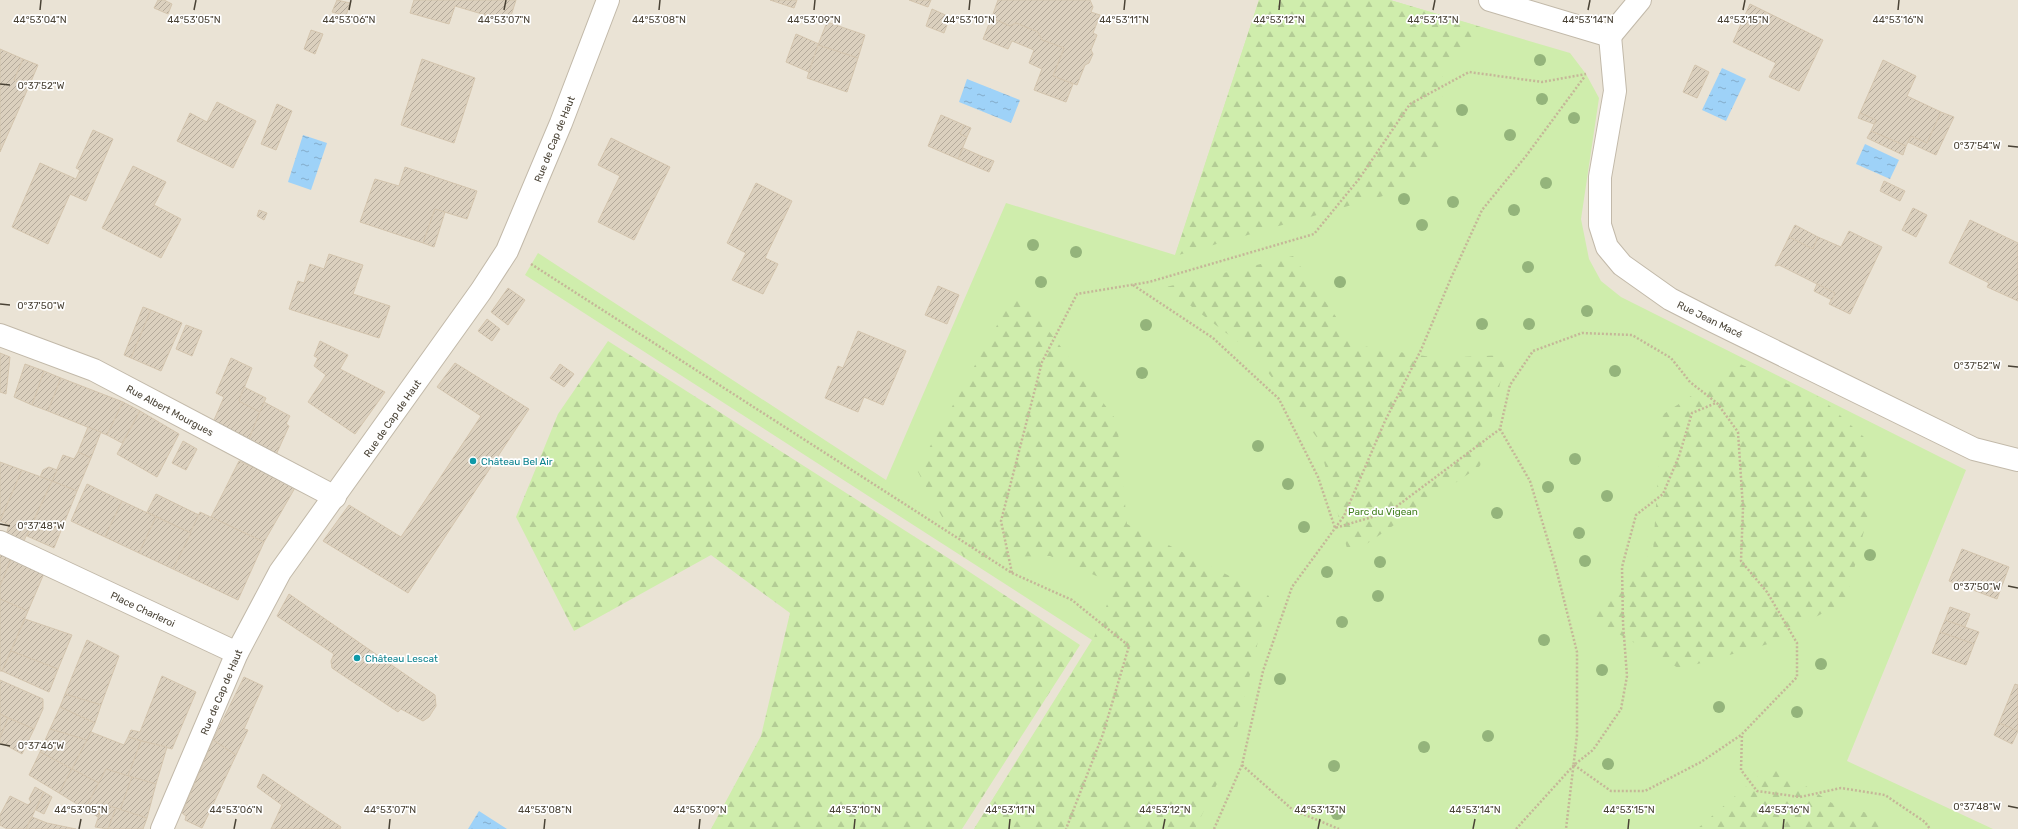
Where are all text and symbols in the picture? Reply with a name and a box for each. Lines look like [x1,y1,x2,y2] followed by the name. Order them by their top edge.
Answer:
[13,14,67,26] text: 44°53'04"N
[167,14,221,26] text: 44°53'05"N
[322,14,376,26] text: 44°53'06"N
[478,14,530,26] text: 44°53'07"N
[632,14,686,26] text: 44°53'08"N
[787,14,841,26] text: 44°53'09"N
[943,14,995,26] text: 44°53'10"N
[1099,14,1149,26] text: 44°53'11"N
[1253,14,1305,26] text: 44°53'12"N
[1407,14,1459,26] text: 44°53'13"N
[1562,14,1614,26] text: 44°53'14"N
[1717,14,1769,26] text: 44°53'15"N
[1872,14,1924,26] text: 44°53'16"N
[17,80,65,92] text: 0°37'52"W
[532,94,578,184] street label: Rue de Cap de Haut
[1953,140,2001,152] text: 0°37'54"W
[1675,299,1745,341] street label: Rue Jean Macé
[17,300,65,312] text: 0°37'50"W
[1953,360,2001,372] text: 0°37'52"W
[362,377,424,460] street label: Rue de Cap de Haut
[124,383,215,439] street label: Rue Albert Mourgues
[468,456,478,466] marker: Château Bel Air
[481,456,553,468] place label: Château Bel Air
[1348,506,1418,518] park label: Parc du Vigean
[17,520,65,532] text: 0°37'48"W
[1953,581,2001,593] text: 0°37'50"W
[108,590,177,630] street label: Place Charleroi
[198,648,245,737] street label: Rue de Cap de Haut
[352,653,362,663] marker: Château Lescat
[365,653,438,665] place label: Château Lescat
[18,740,64,752] text: 0°37'46"W
[1953,801,2001,813] text: 0°37'48"W
[54,804,108,816] text: 44°53'05"N
[209,804,263,816] text: 44°53'06"N
[364,804,416,816] text: 44°53'07"N
[518,804,572,816] text: 44°53'08"N
[673,804,727,816] text: 44°53'09"N
[829,804,881,816] text: 44°53'10"N
[985,804,1035,816] text: 44°53'11"N
[1139,804,1191,816] text: 44°53'12"N
[1294,804,1346,816] text: 44°53'13"N
[1449,804,1501,816] text: 44°53'14"N
[1603,804,1655,816] text: 44°53'15"N
[1758,804,1810,816] text: 44°53'16"N

